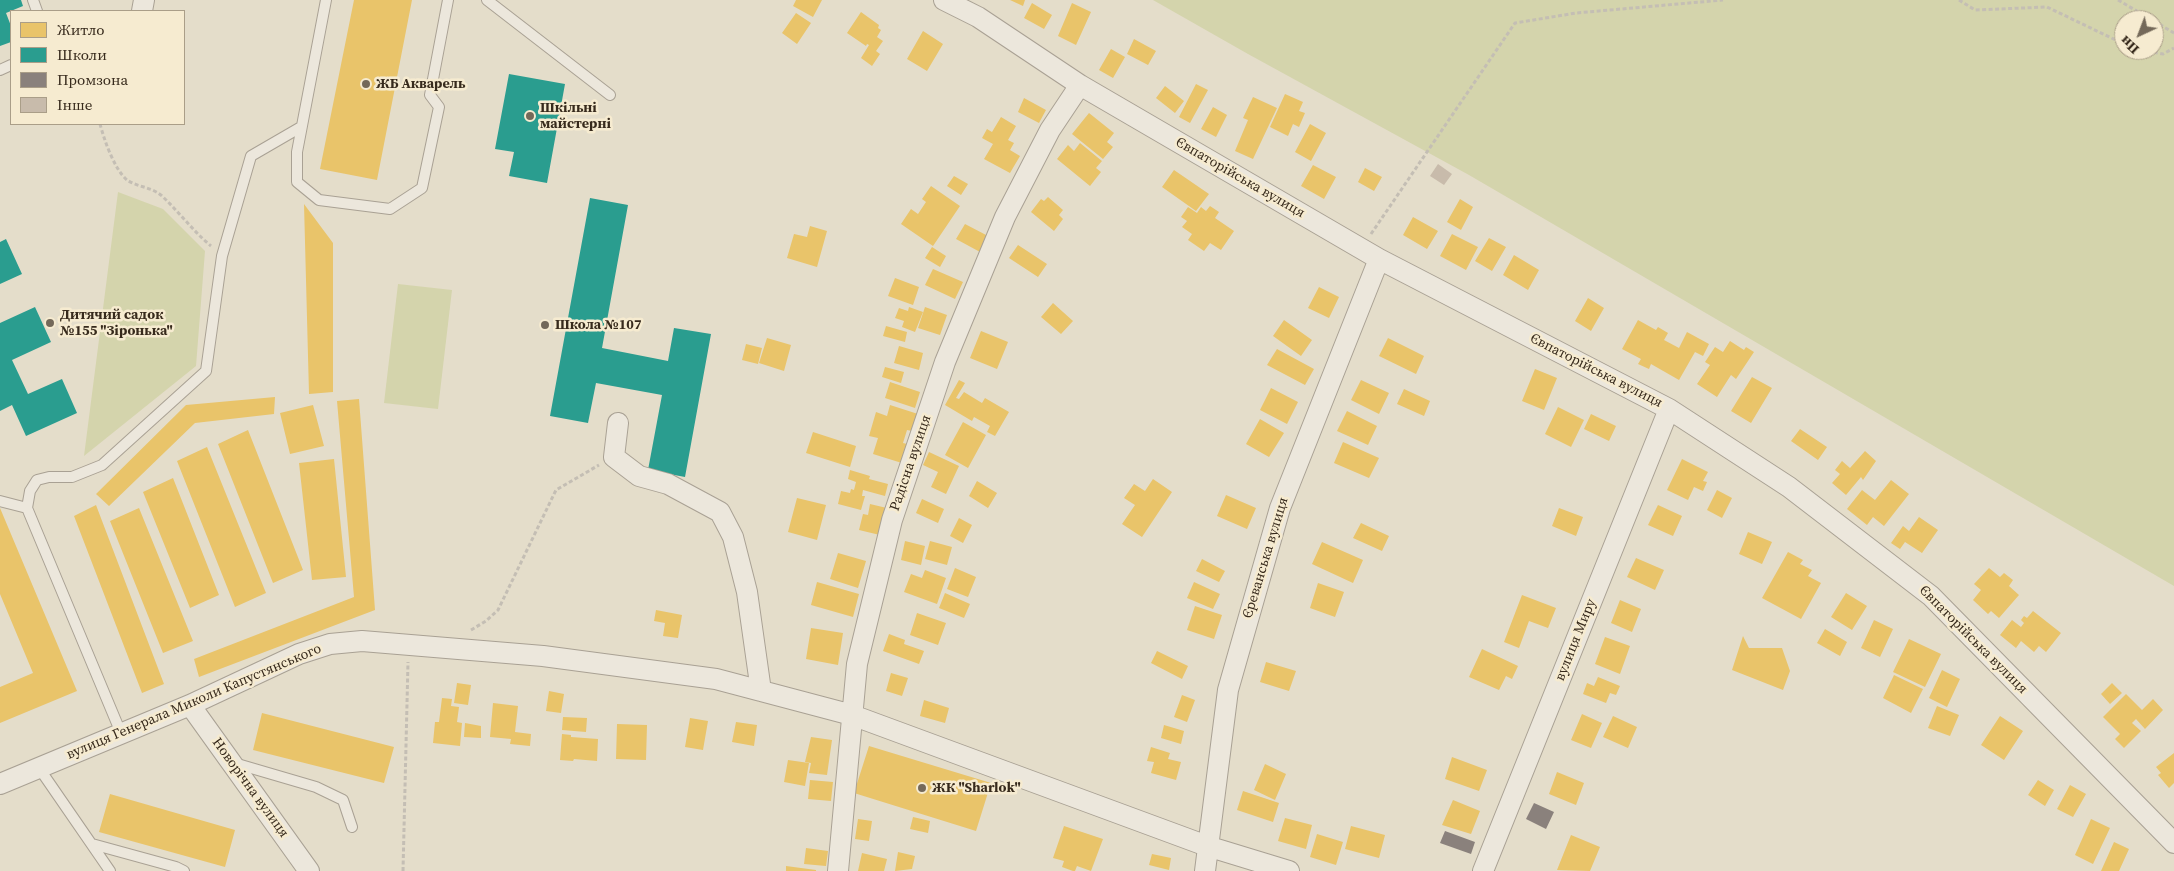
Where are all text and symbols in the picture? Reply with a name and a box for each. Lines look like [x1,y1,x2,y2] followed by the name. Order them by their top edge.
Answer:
[10,10,185,125] legend
[2114,10,2164,60] north arrow
[57,19,105,40] text: Житло
[2115,31,2143,59] text: Пн
[57,44,107,65] text: Школи
[57,69,128,90] text: Промзона
[376,76,465,92] place label: ЖБ Акварель
[360,78,372,90] marker: ЖБ Акварель
[57,94,92,115] text: Інше
[540,100,611,132] place label: Шкільні майстерні
[524,110,536,122] marker: Шкільні майстерні
[1172,134,1308,222] street label: Євпаторійська вулиця
[60,307,173,340] place label: Дитячий садок №155 "Зіронька"
[44,317,56,329] marker: Дитячий садок №155 "Зіронька"
[555,317,642,333] place label: Школа №107
[539,319,551,331] marker: Школа №107
[1527,330,1665,412] street label: Євпаторійська вулиця
[887,413,935,513] street label: Радісна вулиця
[1240,495,1292,621] street label: Єреванська вулиця
[1915,582,2031,698] street label: Євпаторійська вулиця
[1552,597,1600,683] street label: вулиця Миру
[64,640,324,764] street label: вулиця Генерала Миколи Капустянського
[208,735,292,841] street label: Новорічна вулиця
[932,780,1021,796] place label: ЖК "Sharlok"
[916,782,928,794] marker: ЖК "Sharlok"

